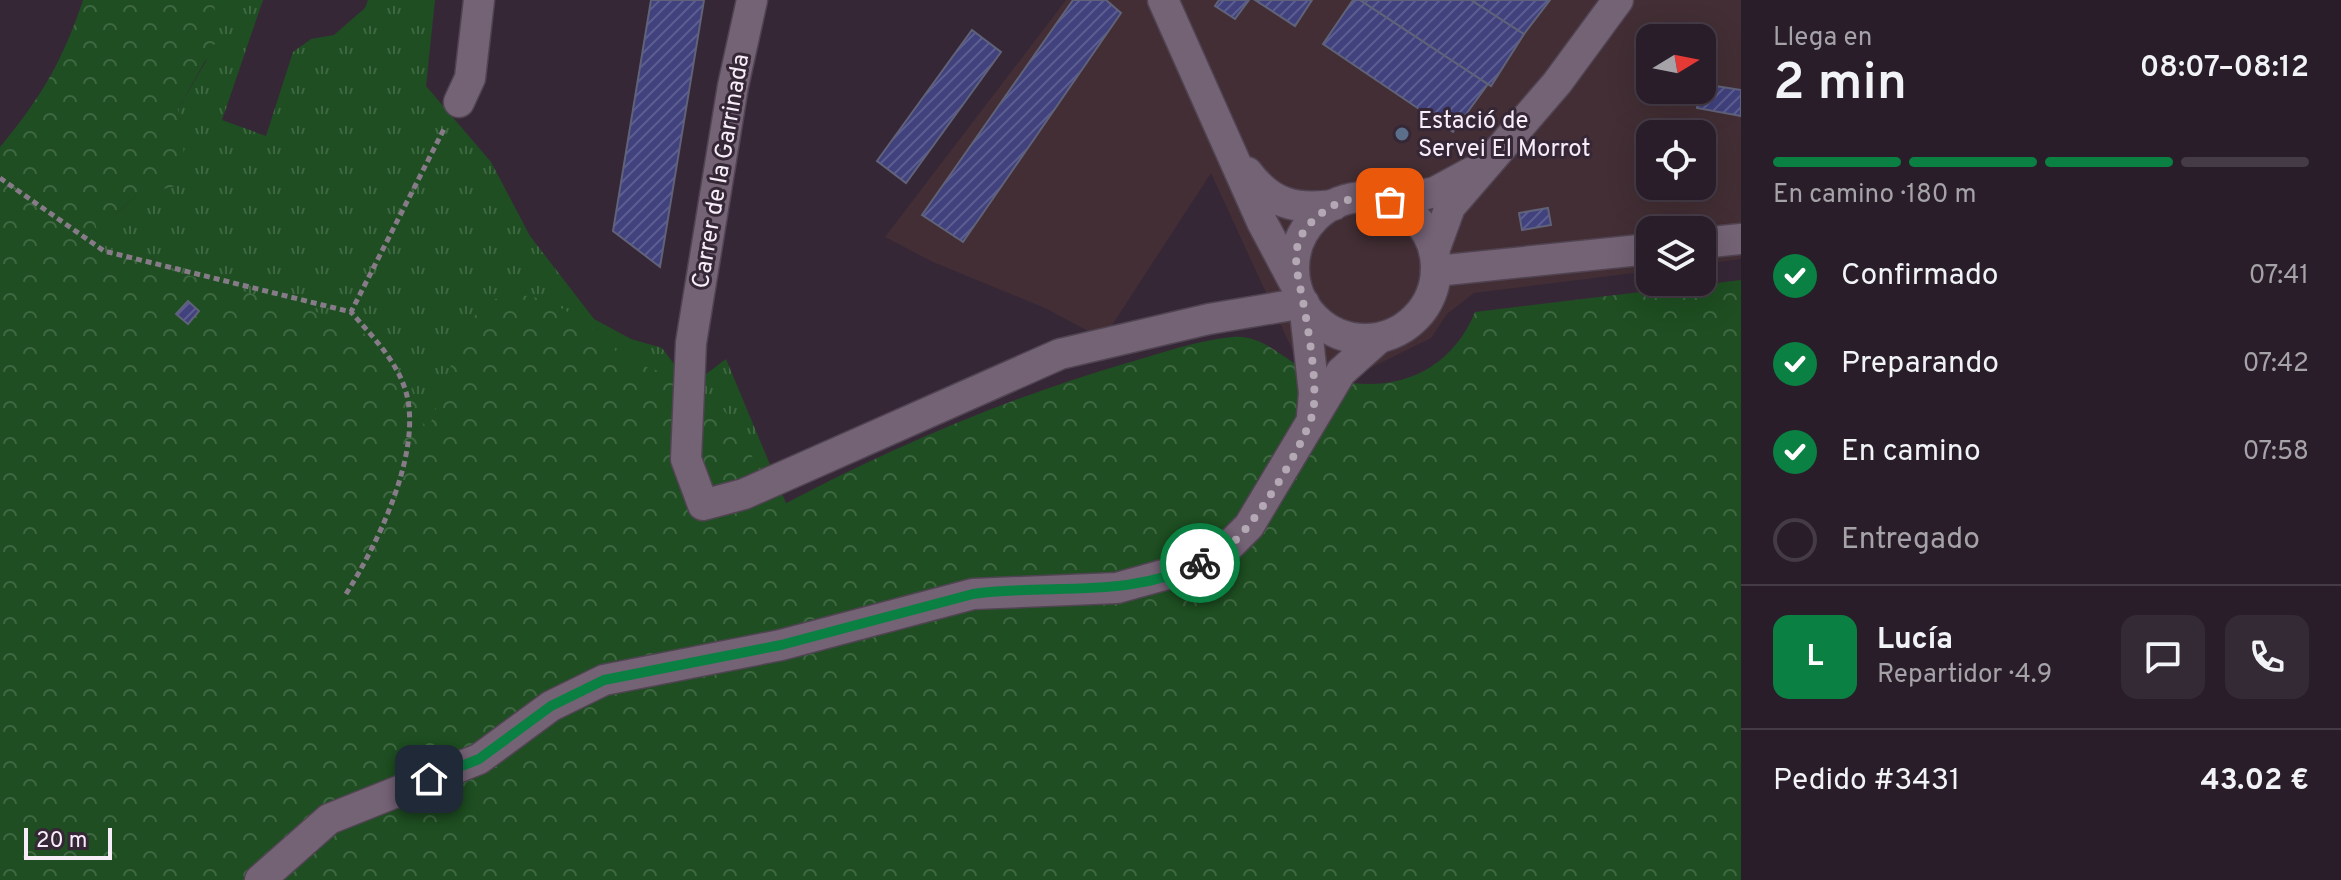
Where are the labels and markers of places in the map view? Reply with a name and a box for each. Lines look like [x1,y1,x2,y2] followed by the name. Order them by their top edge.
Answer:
[1418,107,1591,165] place label: Estació de Servei El Morrot
[1393,125,1411,143] marker: Estació de Servei El Morrot
[1356,168,1424,236] pin
[395,745,463,813] pin

